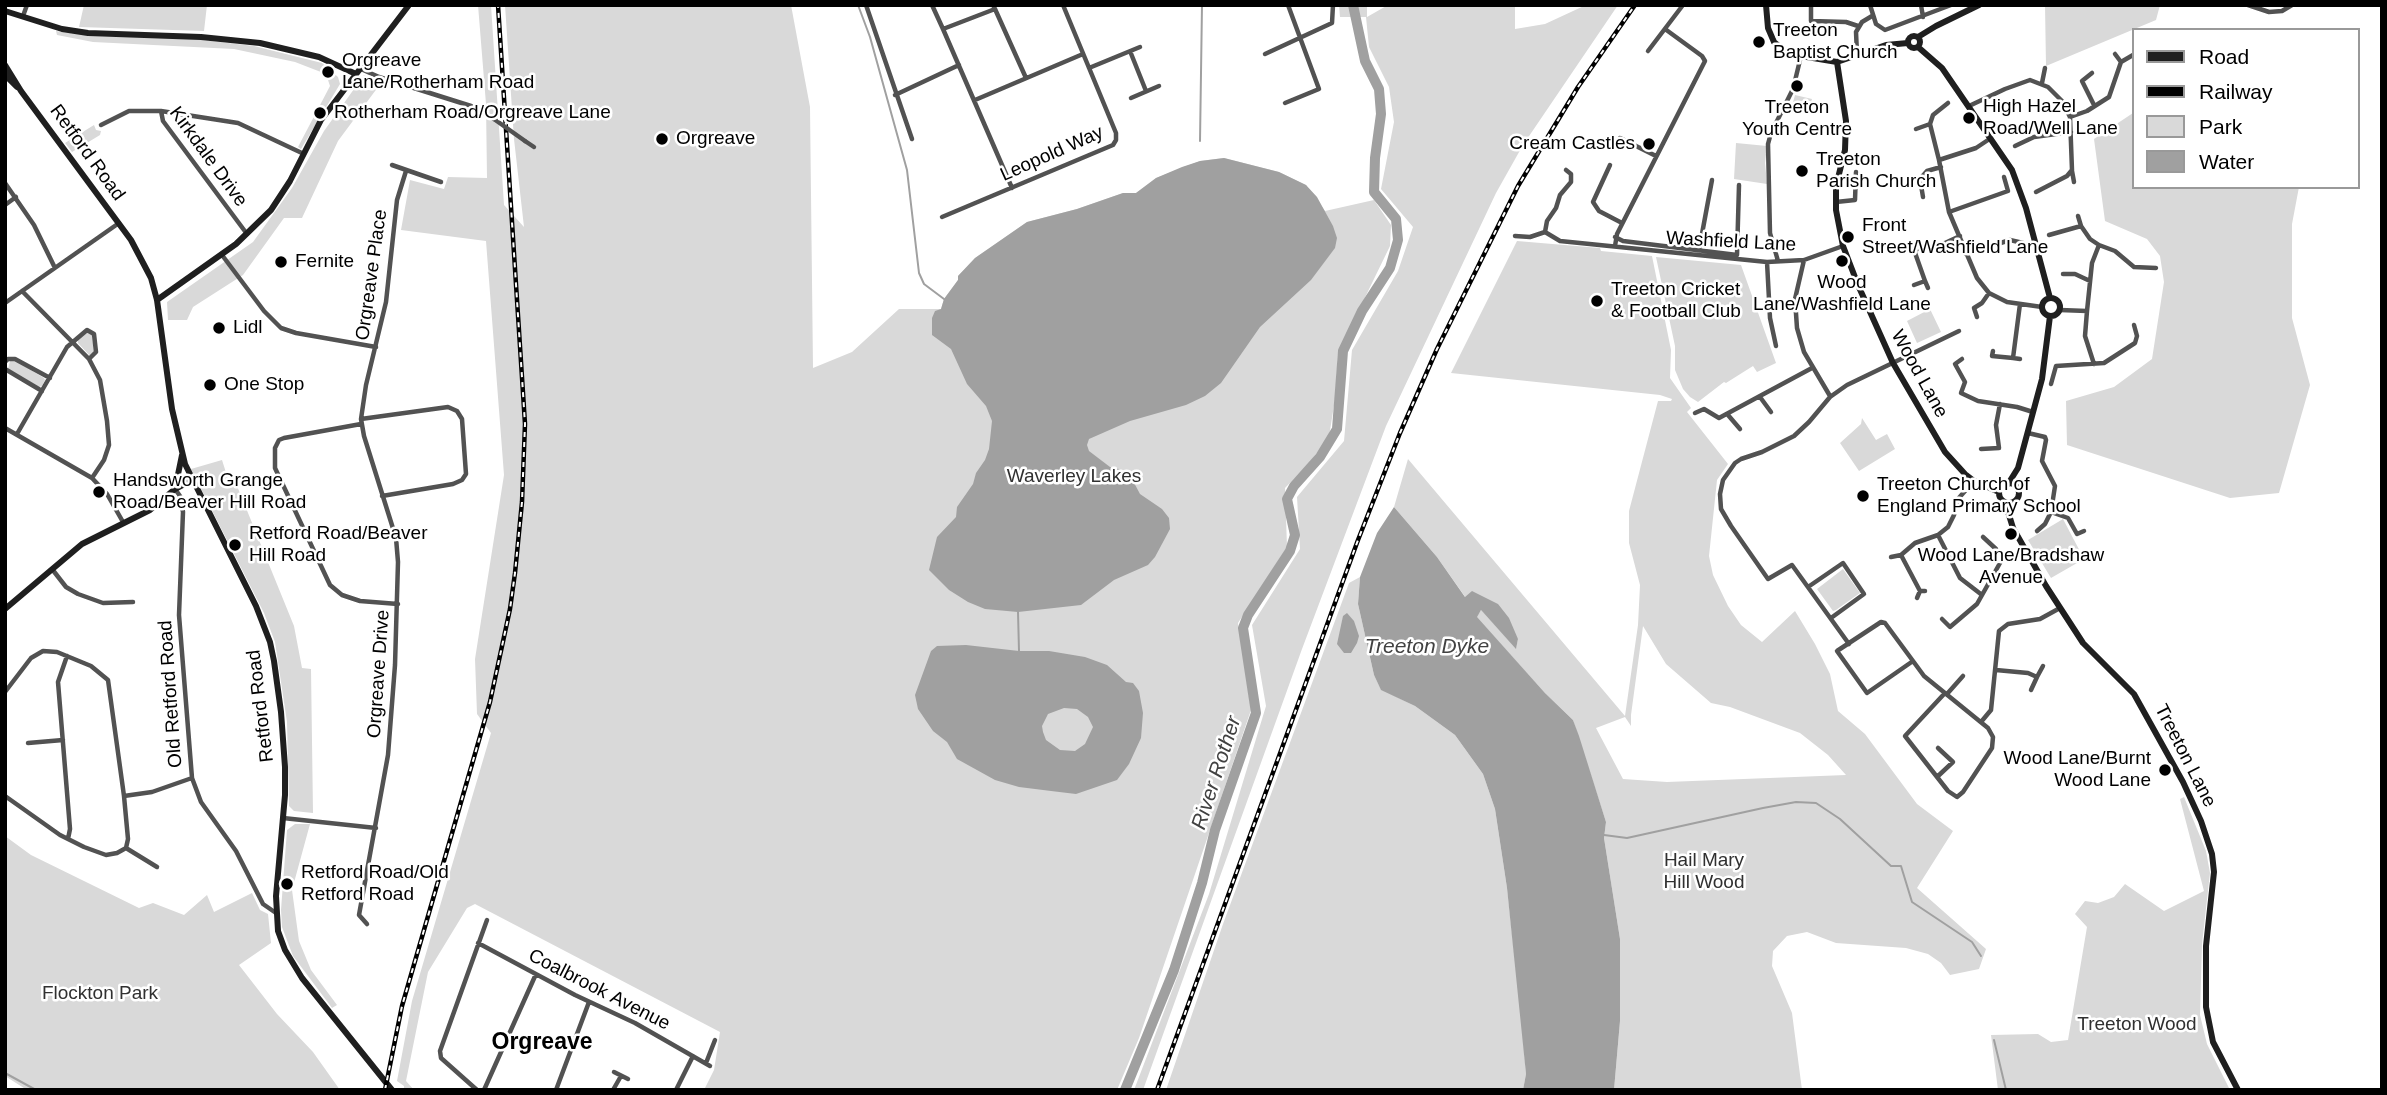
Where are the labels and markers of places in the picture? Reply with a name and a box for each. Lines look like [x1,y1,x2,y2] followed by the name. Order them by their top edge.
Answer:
[1773,20,1898,64] place label: Treeton Baptist Church
[1751,34,1767,50] marker: Treeton Baptist Church
[342,50,534,94] place label: Orgreave Lane/Rotherham Road
[320,64,336,80] marker: Orgreave Lane/Rotherham Road
[1789,78,1805,94] marker: Treeton Youth Centre
[1983,96,2118,140] place label: High Hazel Road/Well Lane
[1742,97,1852,141] place label: Treeton Youth Centre
[334,102,611,124] place label: Rotherham Road/Orgreave Lane
[312,105,328,121] marker: Rotherham Road/Orgreave Lane
[1961,110,1977,126] marker: High Hazel Road/Well Lane
[676,128,755,150] place label: Orgreave
[654,131,670,147] marker: Orgreave
[1509,133,1635,155] place label: Cream Castles
[1641,136,1657,152] marker: Cream Castles
[1816,149,1936,193] place label: Treeton Parish Church
[1794,163,1810,179] marker: Treeton Parish Church
[1862,215,2048,259] place label: Front Street/Washfield Lane
[1840,229,1856,245] marker: Front Street/Washfield Lane
[295,251,354,273] place label: Fernite
[1834,253,1850,269] marker: Wood Lane/Washfield Lane
[273,254,289,270] marker: Fernite
[1753,272,1931,316] place label: Wood Lane/Washfield Lane
[1611,279,1741,323] place label: Treeton Cricket & Football Club
[1589,293,1605,309] marker: Treeton Cricket & Football Club
[233,317,263,339] place label: Lidl
[211,320,227,336] marker: Lidl
[224,374,304,396] place label: One Stop
[202,377,218,393] marker: One Stop
[113,470,306,514] place label: Handsworth Grange Road/Beaver Hill Road
[1877,474,2081,518] place label: Treeton Church of England Primary School
[91,484,107,500] marker: Handsworth Grange Road/Beaver Hill Road
[1855,488,1871,504] marker: Treeton Church of England Primary School
[249,523,427,567] place label: Retford Road/Beaver Hill Road
[2003,526,2019,542] marker: Wood Lane/Bradshaw Avenue
[227,537,243,553] marker: Retford Road/Beaver Hill Road
[1918,545,2104,589] place label: Wood Lane/Bradshaw Avenue
[2003,748,2151,792] place label: Wood Lane/Burnt Wood Lane
[2157,762,2173,778] marker: Wood Lane/Burnt Wood Lane
[301,862,449,906] place label: Retford Road/Old Retford Road
[279,876,295,892] marker: Retford Road/Old Retford Road

